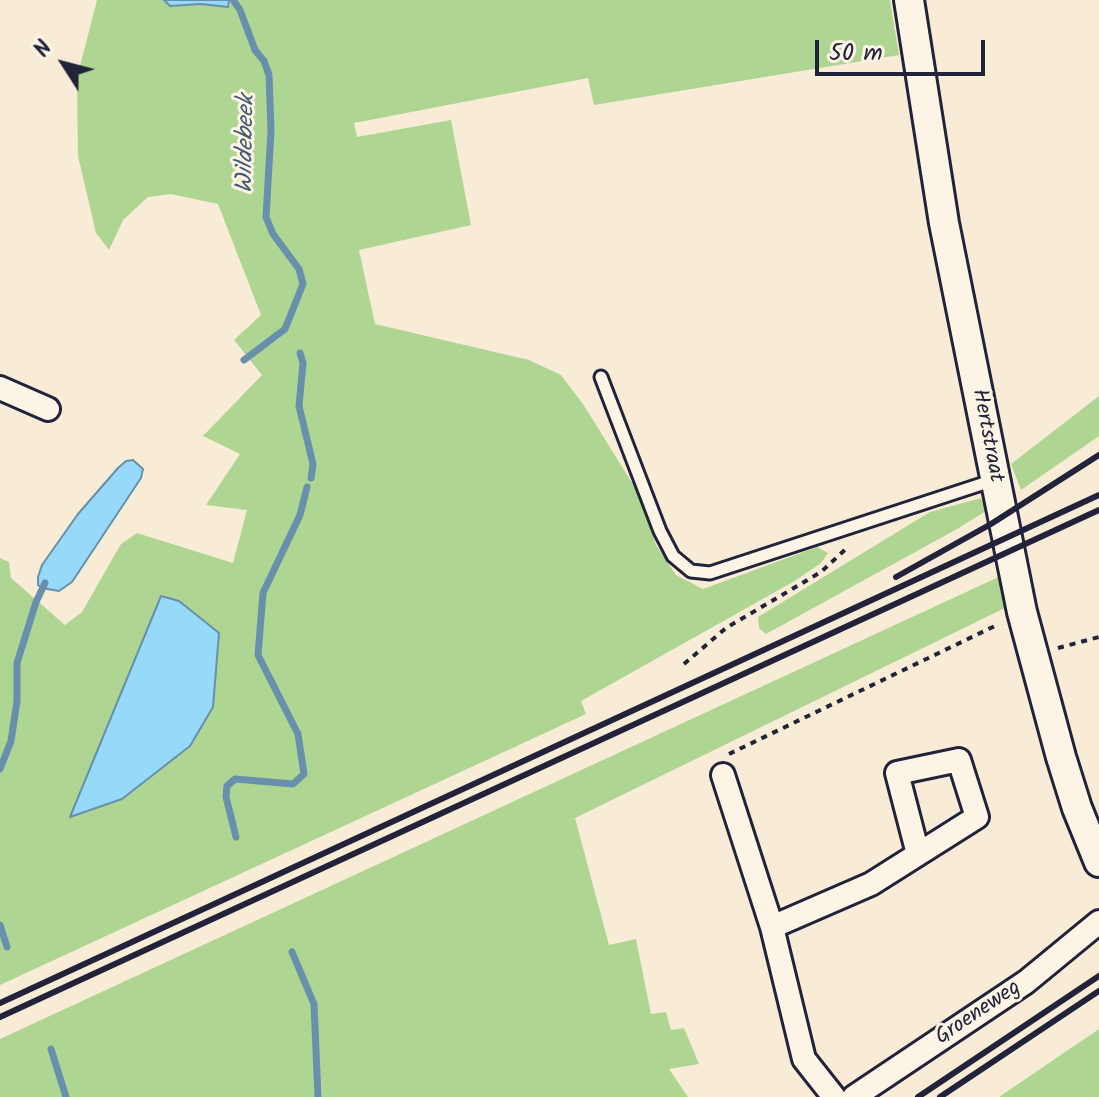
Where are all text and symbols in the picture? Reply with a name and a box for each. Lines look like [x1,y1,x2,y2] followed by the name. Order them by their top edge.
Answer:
[24,24,104,104] north arrow
[819,24,989,74] scale bar
[26,34,62,66] text: N
[829,34,883,73] text: 50 m
[233,94,263,194] water label: Wildebeek
[964,387,1008,485] street label: Hertstraat
[931,976,1027,1052] street label: Groeneweg

